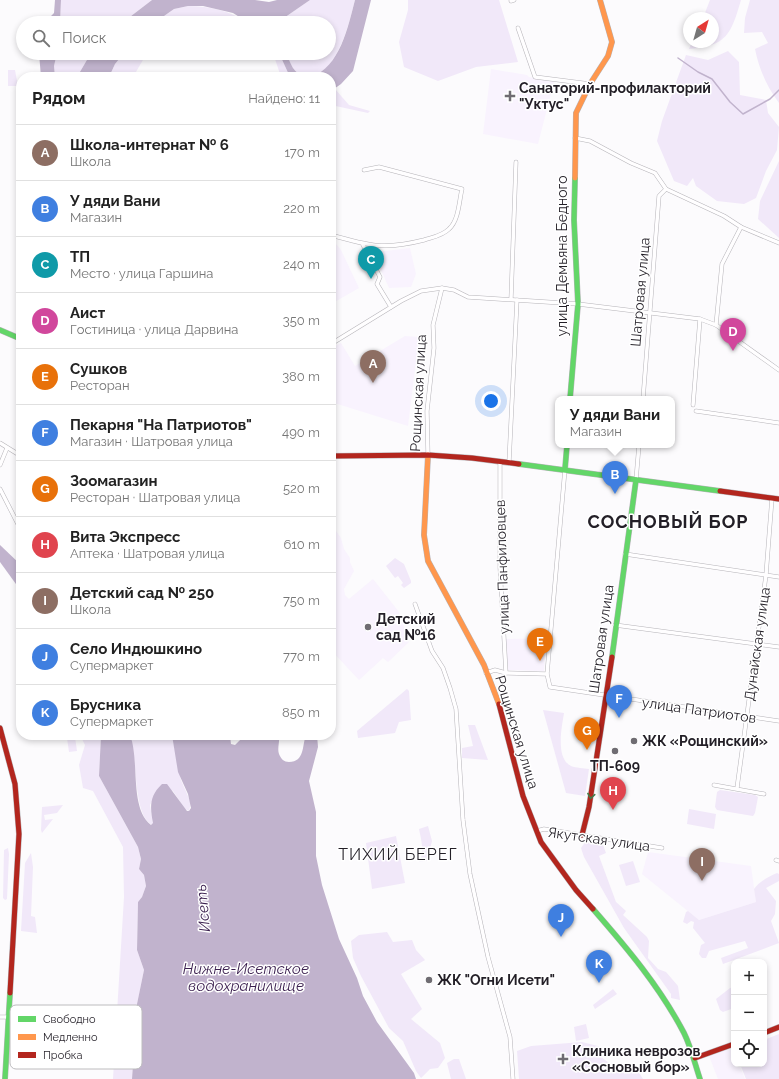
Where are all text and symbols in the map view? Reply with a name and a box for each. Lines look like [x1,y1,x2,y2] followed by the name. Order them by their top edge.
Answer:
[683,12,719,48] north arrow
[16,16,336,60] search box
[30,27,52,49] icon: search
[62,29,107,47] text: Поиск
[519,80,711,112] place label: Санаторий-профилакторий "Уктус"
[32,88,85,108] text: Рядом
[504,90,516,102] marker: Санаторий-профилакторий "Уктус"
[248,91,320,106] text: Найдено: 11
[70,136,229,154] text: Школа-интернат № 6
[41,145,49,160] text: A
[284,145,320,160] text: 170 m
[70,154,111,169] text: Школа
[554,175,570,337] street label: улица Демьяна Бедного
[70,192,160,210] text: У дяди Вани
[41,201,49,216] text: B
[283,201,320,216] text: 220 m
[70,210,122,225] text: Магазин
[627,237,653,347] street label: Шатровая улица
[358,246,384,279] pin: C
[70,248,90,266] text: ТП
[41,257,49,272] text: C
[283,257,320,272] text: 240 m
[70,266,213,281] text: Место · улица Гаршина
[70,304,105,322] text: Аист
[40,313,50,328] text: D
[283,313,320,328] text: 350 m
[720,318,746,351] pin: D
[70,322,238,337] text: Гостиница · улица Дарвина
[407,334,429,452] street label: Рощинская улица
[360,350,386,383] pin: A
[70,360,127,378] text: Сушков
[41,369,49,384] text: E
[282,369,320,384] text: 380 m
[70,378,129,393] text: Ресторан
[481,391,501,411] your location
[555,396,675,448] popup
[570,406,660,424] text: У дяди Вани
[70,416,252,434] text: Пекарня "На Патриотов"
[570,424,622,439] text: Магазин
[41,425,49,440] text: F
[282,425,320,440] text: 490 m
[70,434,233,449] text: Магазин · Шатровая улица
[602,461,628,494] pin: B
[70,472,157,490] text: Зоомагазин
[40,481,50,496] text: G
[283,481,320,496] text: 520 m
[70,490,240,505] text: Ресторан · Шатровая улица
[492,499,512,635] street label: улица Панфиловцев
[588,511,748,532] district label: СОСНОВЫЙ БОР
[70,528,181,546] text: Вита Экспресс
[40,537,50,552] text: H
[283,537,320,552] text: 610 m
[70,546,225,561] text: Аптека · Шатровая улица
[70,584,214,602] text: Детский сад № 250
[585,584,617,694] street label: Шатровая улица
[741,586,773,702] street label: Дунайская улица
[43,593,47,608] text: I
[283,593,320,608] text: 750 m
[70,602,111,617] text: Школа
[376,611,436,643] place label: Детский сад №16
[363,622,373,632] marker: Детский сад №16
[527,628,553,661] pin: E
[70,640,202,658] text: Село Индюшкино
[42,649,48,664] text: J
[283,649,320,664] text: 770 m
[70,658,153,673] text: Супермаркет
[492,673,542,791] street label: Рощинская улица
[606,685,632,718] pin: F
[641,694,757,726] street label: улица Патриотов
[70,696,141,714] text: Брусника
[41,705,49,720] text: K
[282,705,320,720] text: 850 m
[70,714,153,729] text: Супермаркет
[574,717,600,750] pin: G
[642,733,768,749] place label: ЖК «Рощинский»
[629,736,639,746] marker: ЖК «Рощинский»
[610,746,620,756] marker: ТП-609
[590,758,640,774] place label: ТП-609
[600,777,626,810] pin: H
[587,792,596,799] one-way arrow
[547,824,651,854] street label: Якутская улица
[338,845,458,864] district label: ТИХИЙ БЕРЕГ
[689,848,715,881] pin: I
[192,883,214,933] water label: Исеть
[548,904,574,937] pin: J
[586,950,612,983] pin: K
[731,959,767,1067] map controls
[731,959,767,995] button: +
[183,960,309,995] water label: Нижне-Исетское водохранилище
[437,972,555,988] place label: ЖК "Огни Исети"
[424,975,434,985] marker: ЖК "Огни Исети"
[731,995,767,1031] button: −
[10,1005,142,1069] legend
[43,1013,96,1026] text: Свободно
[43,1031,98,1044] text: Медленно
[731,1031,767,1067] button: locate
[572,1043,700,1075] place label: Клиника неврозов «Сосновый бор»
[43,1049,83,1062] text: Пробка
[557,1053,569,1065] marker: Клиника неврозов «Сосновый бор»

